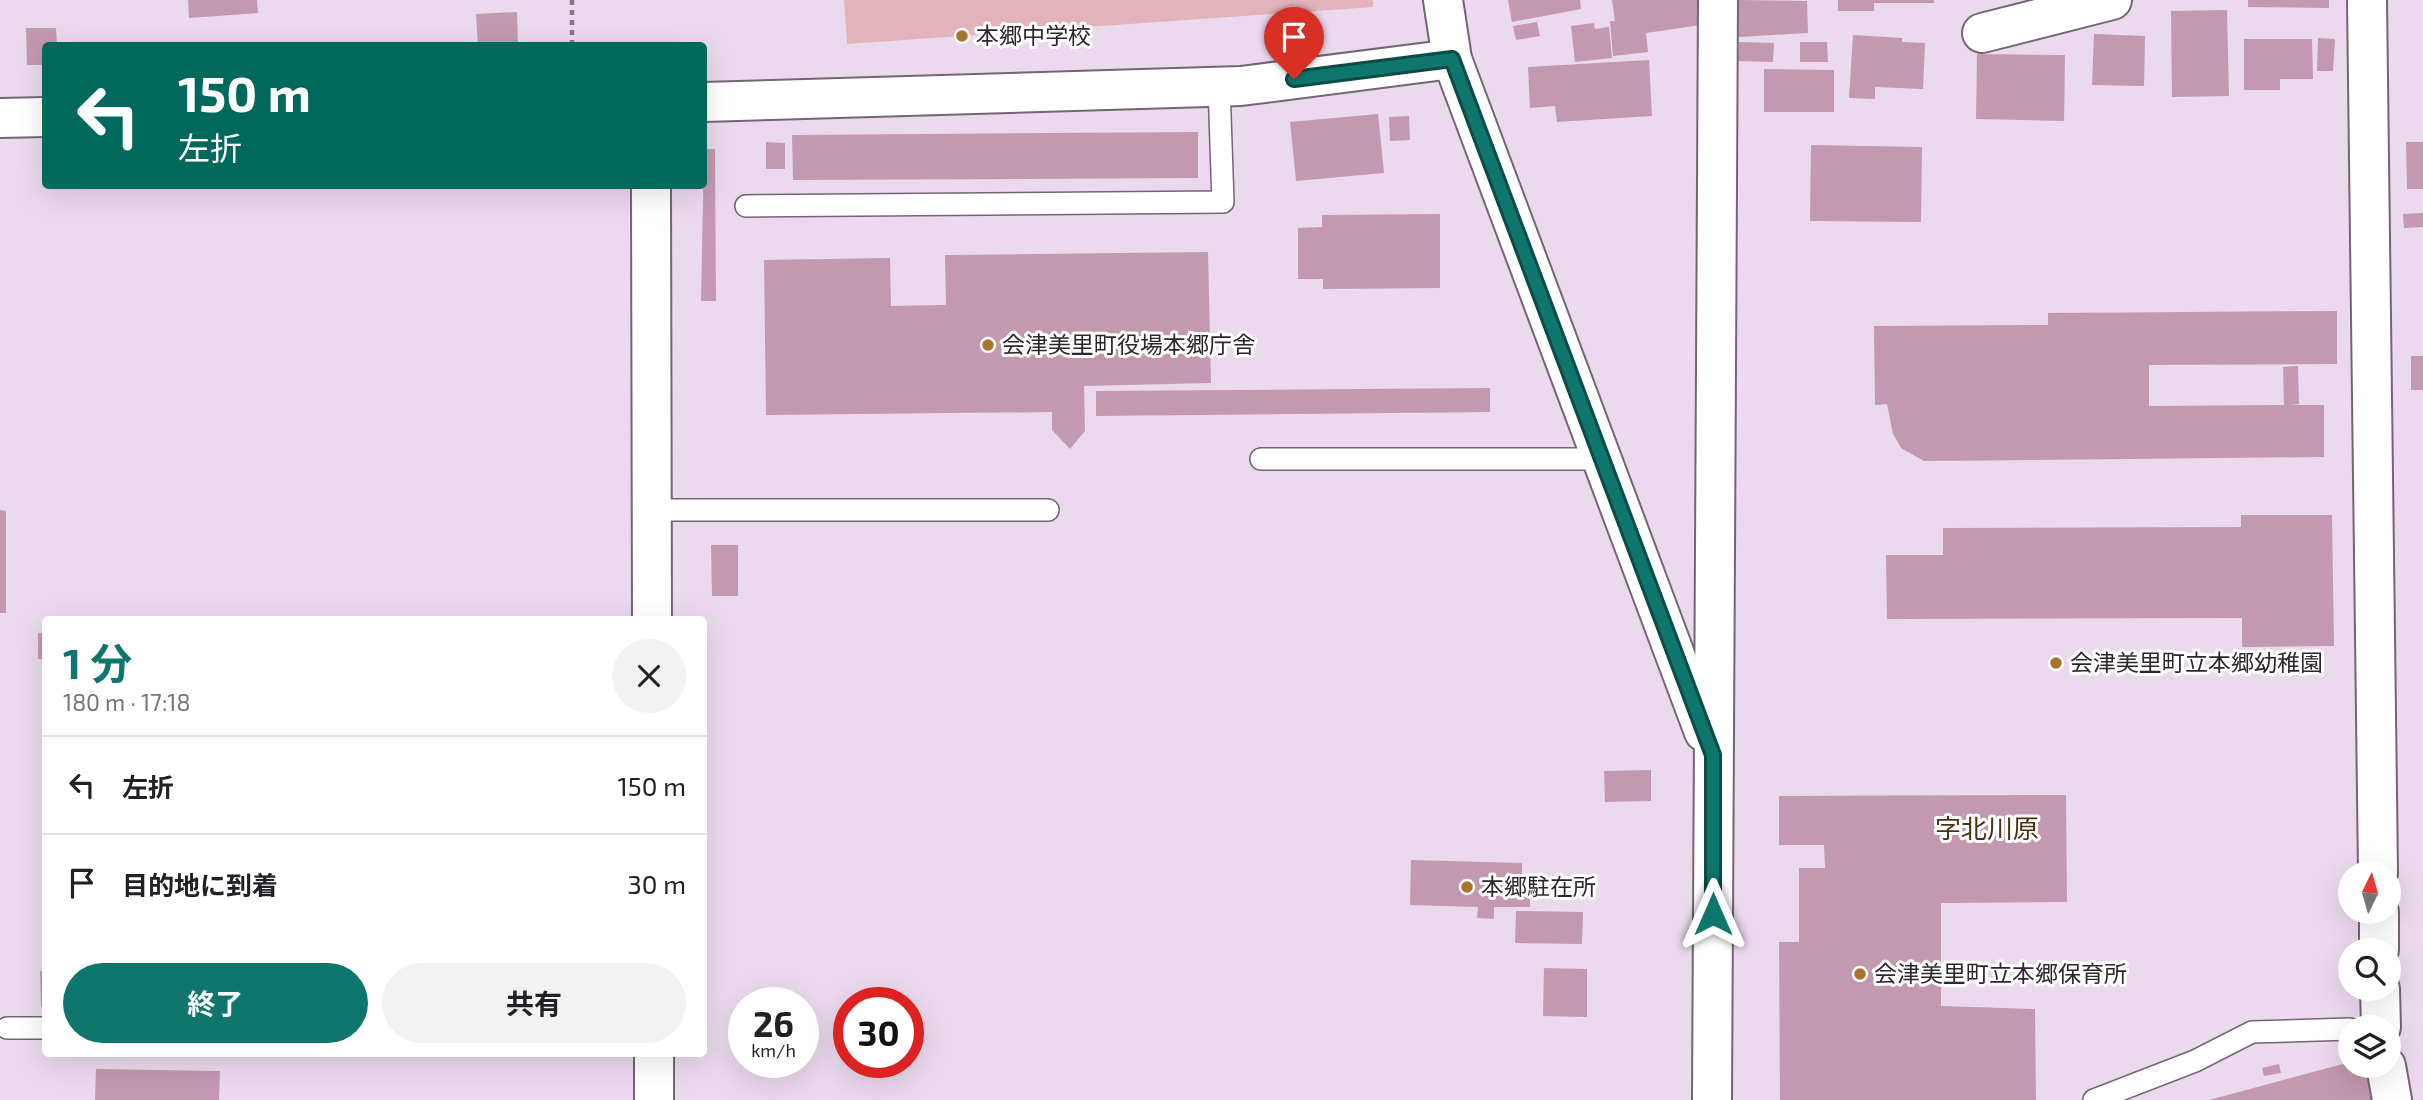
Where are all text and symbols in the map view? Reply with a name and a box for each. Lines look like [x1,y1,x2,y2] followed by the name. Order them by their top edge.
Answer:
[1264,7,1324,79] pin
[1275,18,1313,56] icon: arrive
[976,21,1091,49] place label: 本郷中学校
[954,28,970,44] marker: 本郷中学校
[178,63,311,122] text: 150 m
[63,70,154,161] icon: left
[178,128,242,166] text: 左折
[1002,330,1255,358] place label: 会津美里町役場本郷庁舎
[980,337,996,353] marker: 会津美里町役場本郷庁舎
[63,637,132,687] text: 1 分
[612,639,686,713] button: close
[2070,648,2323,676] place label: 会津美里町立本郷幼稚園
[2048,655,2064,671] marker: 会津美里町立本郷幼稚園
[63,688,190,716] text: 180 m · 17:18
[63,766,101,804] icon: left
[617,770,686,801] text: 150 m
[122,771,174,802] text: 左折
[1935,812,2039,843] district label: 字北川原
[2338,861,2401,924] north arrow
[2338,861,2401,1078] map controls
[63,864,101,902] icon: arrive
[627,868,686,899] text: 30 m
[122,869,278,900] text: 目的地に到着
[1481,872,1596,900] place label: 本郷駐在所
[1676,877,1750,951] position arrow
[1459,879,1475,895] marker: 本郷駐在所
[2338,938,2401,1001] button: search
[1874,959,2127,987] place label: 会津美里町立本郷保育所
[63,963,368,1043] button: 終了
[382,963,686,1043] button: 共有
[1852,966,1868,982] marker: 会津美里町立本郷保育所
[833,987,924,1078] speed limit sign: 30
[753,1002,794,1044] text: 26
[2338,1015,2401,1078] button: layers
[751,1039,796,1061] text: km/h

